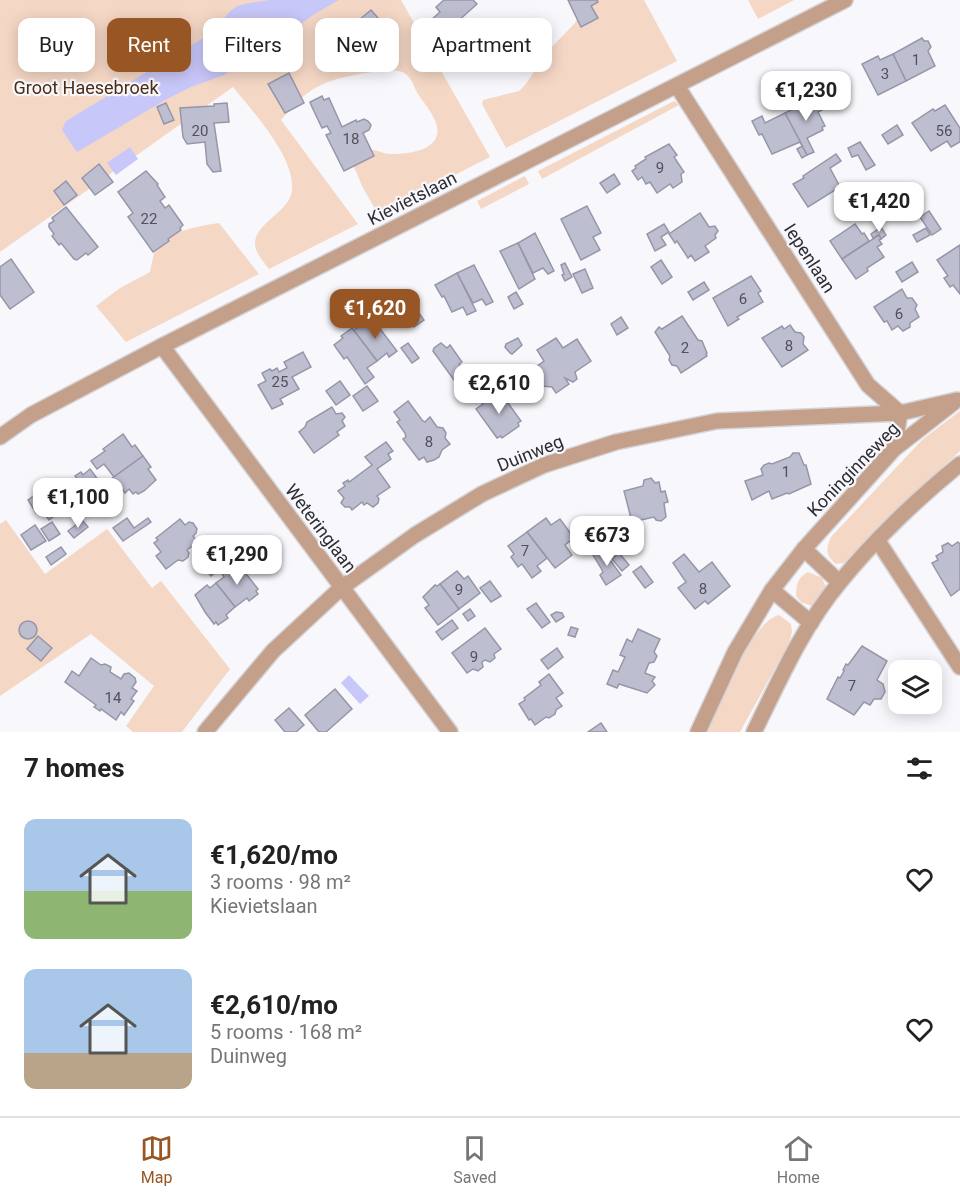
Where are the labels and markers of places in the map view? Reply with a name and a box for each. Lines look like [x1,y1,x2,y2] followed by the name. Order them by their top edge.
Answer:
[757,71,855,122] pin: €1,230
[830,182,928,233] pin: €1,420
[326,289,424,340] pin: €1,620
[450,364,548,415] pin: €2,610
[29,478,127,529] pin: €1,100
[571,516,643,567] pin: €673
[188,535,286,586] pin: €1,290

